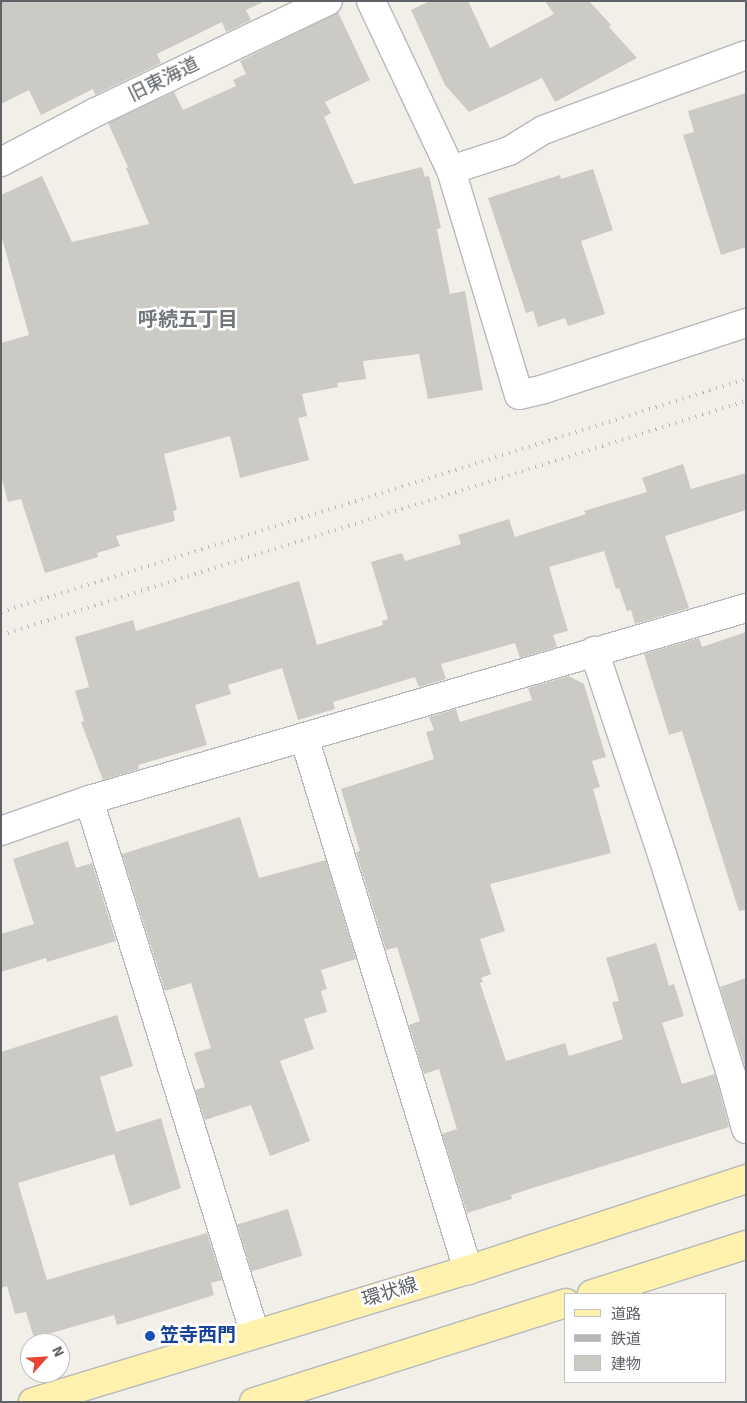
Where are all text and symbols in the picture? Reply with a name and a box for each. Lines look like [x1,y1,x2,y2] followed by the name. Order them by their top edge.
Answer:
[125,53,203,107] street label: 旧東海道
[138,307,238,331] district label: 呼続五丁目
[359,1274,421,1312] street label: 環状線
[564,1293,727,1383] legend
[611,1305,641,1323] text: 道路
[160,1325,236,1347] place label: 笠寺西門
[144,1330,156,1342] marker: 笠寺西門
[611,1330,641,1348] text: 鉄道
[20,1333,70,1383] north arrow
[48,1344,68,1360] text: N
[611,1355,641,1373] text: 建物

